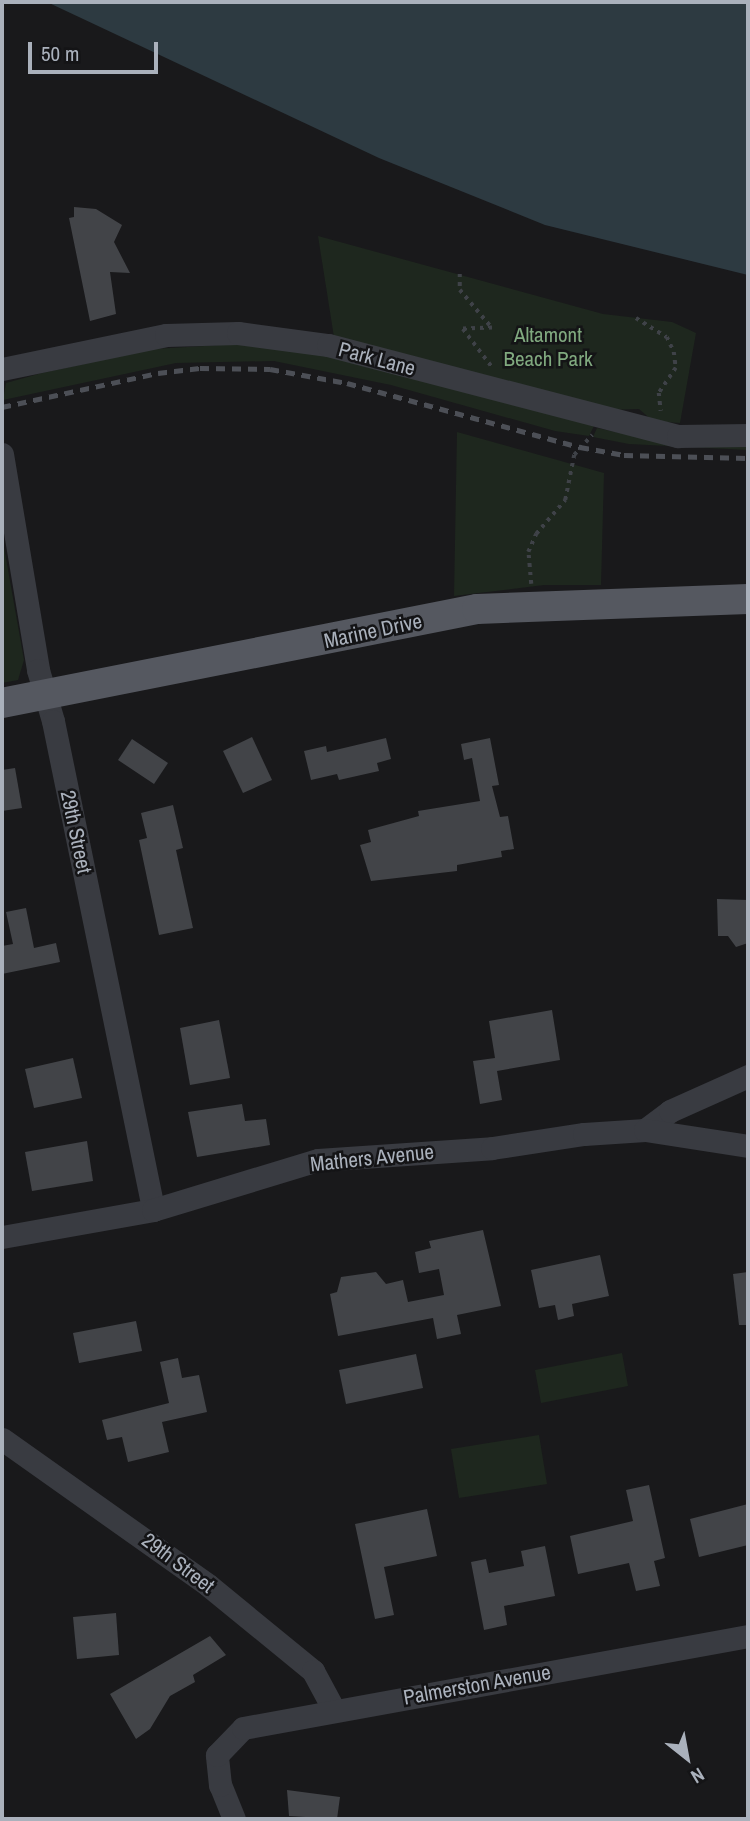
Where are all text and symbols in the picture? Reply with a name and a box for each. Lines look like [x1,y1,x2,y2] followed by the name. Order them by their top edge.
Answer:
[32,28,161,72] scale bar
[41,39,79,68] text: 50 m
[503,322,593,372] park label: Altamont Beach Park
[336,337,418,381] street label: Park Lane
[322,608,424,654] street label: Marine Drive
[55,788,97,876] street label: 29th Street
[308,1139,436,1177] street label: Mathers Avenue
[137,1528,219,1598] street label: 29th Street
[401,1660,553,1710] street label: Palmerston Avenue
[652,1723,722,1793] north arrow
[686,1762,709,1790] text: N

